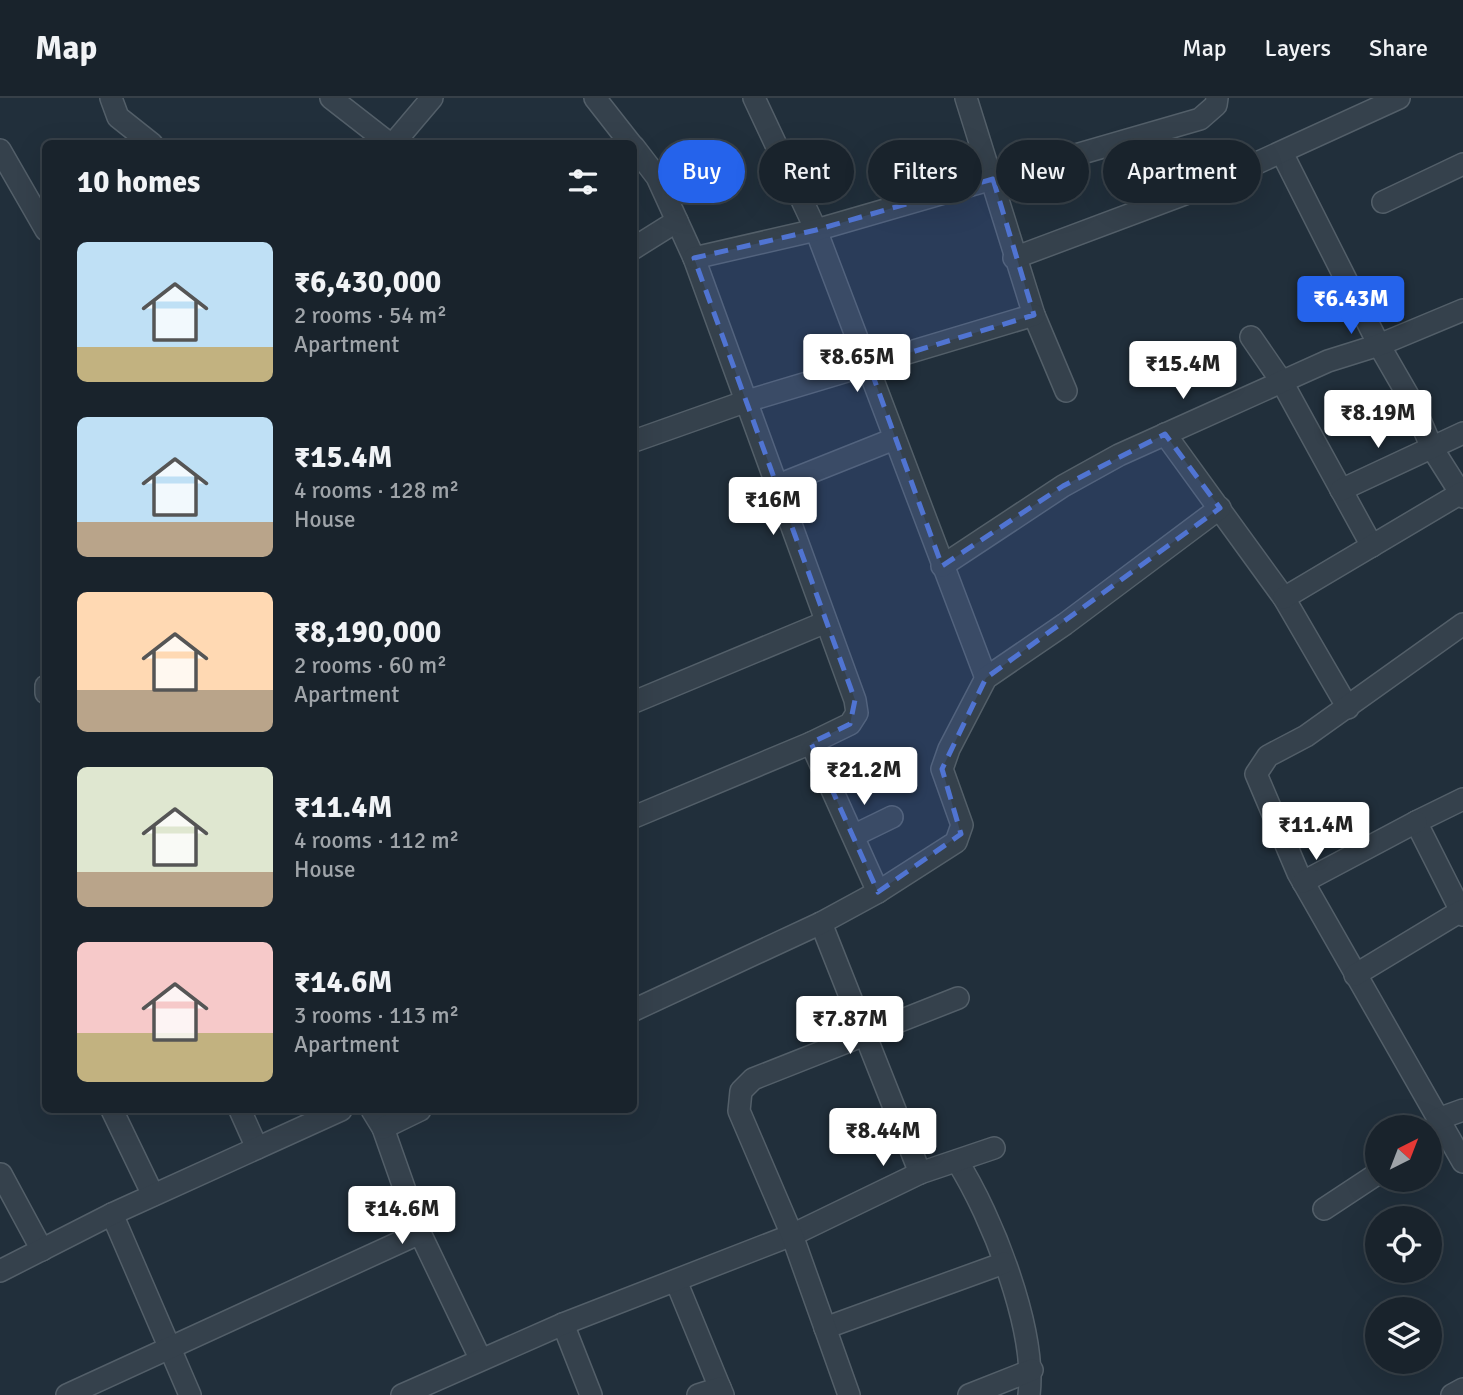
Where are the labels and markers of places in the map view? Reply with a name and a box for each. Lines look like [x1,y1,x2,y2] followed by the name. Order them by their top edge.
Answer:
[1294,276,1408,336] pin: ₹6.43M
[800,334,914,394] pin: ₹8.65M
[1126,342,1240,401] pin: ₹15.4M
[1321,390,1435,450] pin: ₹8.19M
[732,478,814,537] pin: ₹16M
[807,748,921,807] pin: ₹21.2M
[1259,802,1373,862] pin: ₹11.4M
[793,996,907,1056] pin: ₹7.87M
[826,1108,940,1168] pin: ₹8.44M
[345,1186,459,1246] pin: ₹14.6M

